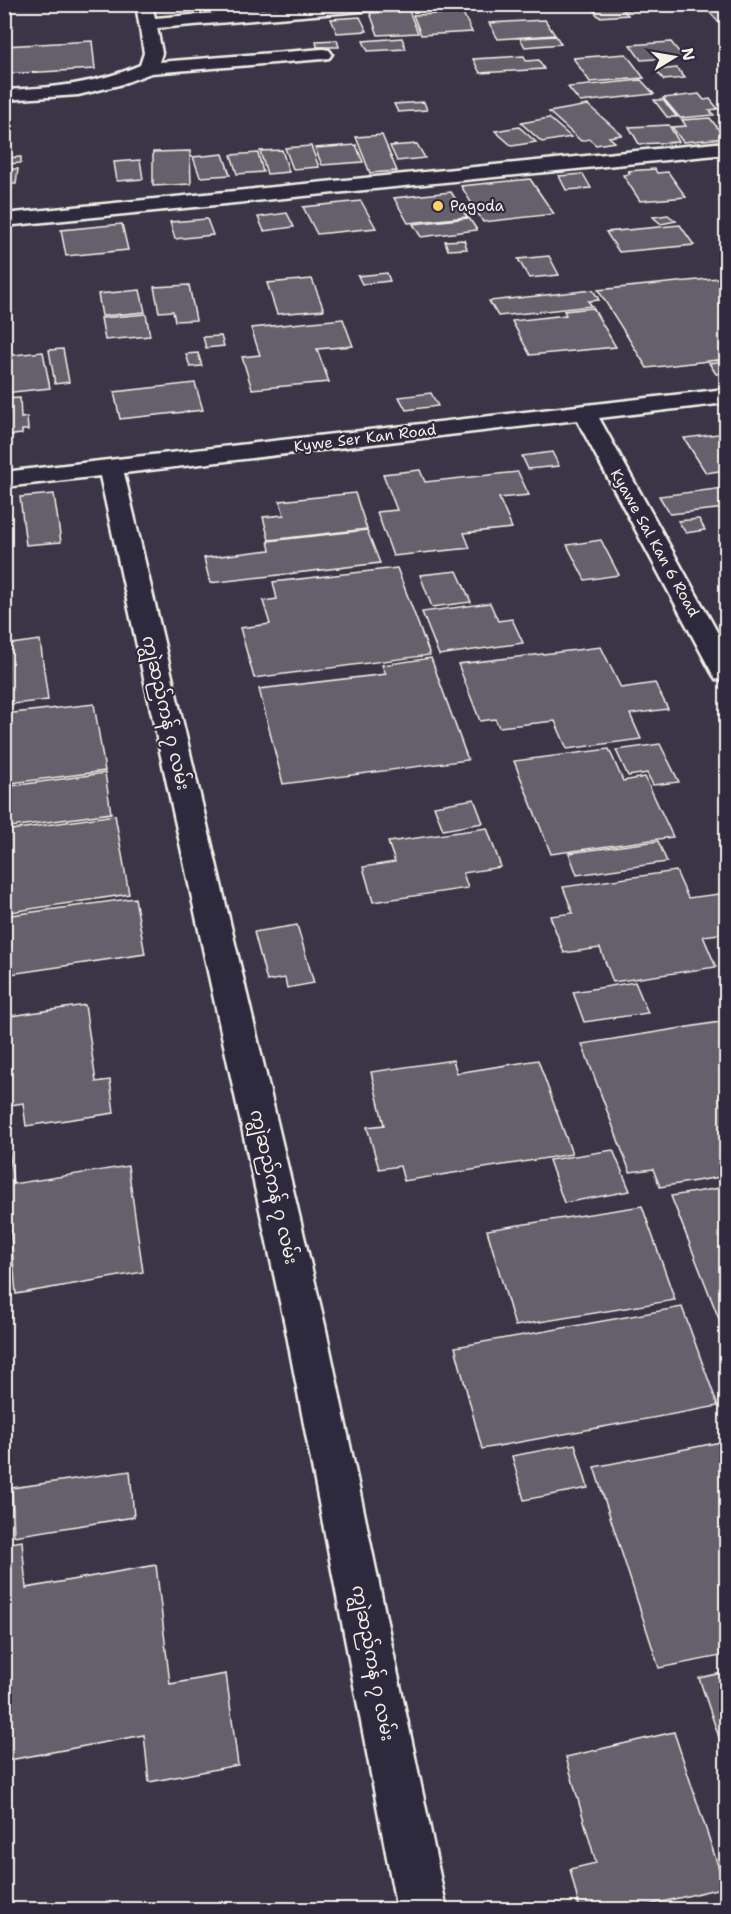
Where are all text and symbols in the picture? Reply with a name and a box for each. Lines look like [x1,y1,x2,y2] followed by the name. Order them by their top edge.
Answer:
[644,27,704,87] north arrow
[677,46,700,62] text: N
[450,196,505,216] place label: Pagoda
[431,199,445,213] marker: Pagoda
[293,419,438,457] street label: Kywe Ser Kan Road
[606,465,704,621] street label: Kyawe Sal Kan 6 Road
[132,633,196,794] street label: ကျွဲဆည်ကန် ၇ လမ်း
[240,1107,304,1268] street label: ကျွဲဆည်ကန် ၇ လမ်း
[341,1583,401,1744] street label: ကျွဲဆည်ကန် ၇ လမ်း

